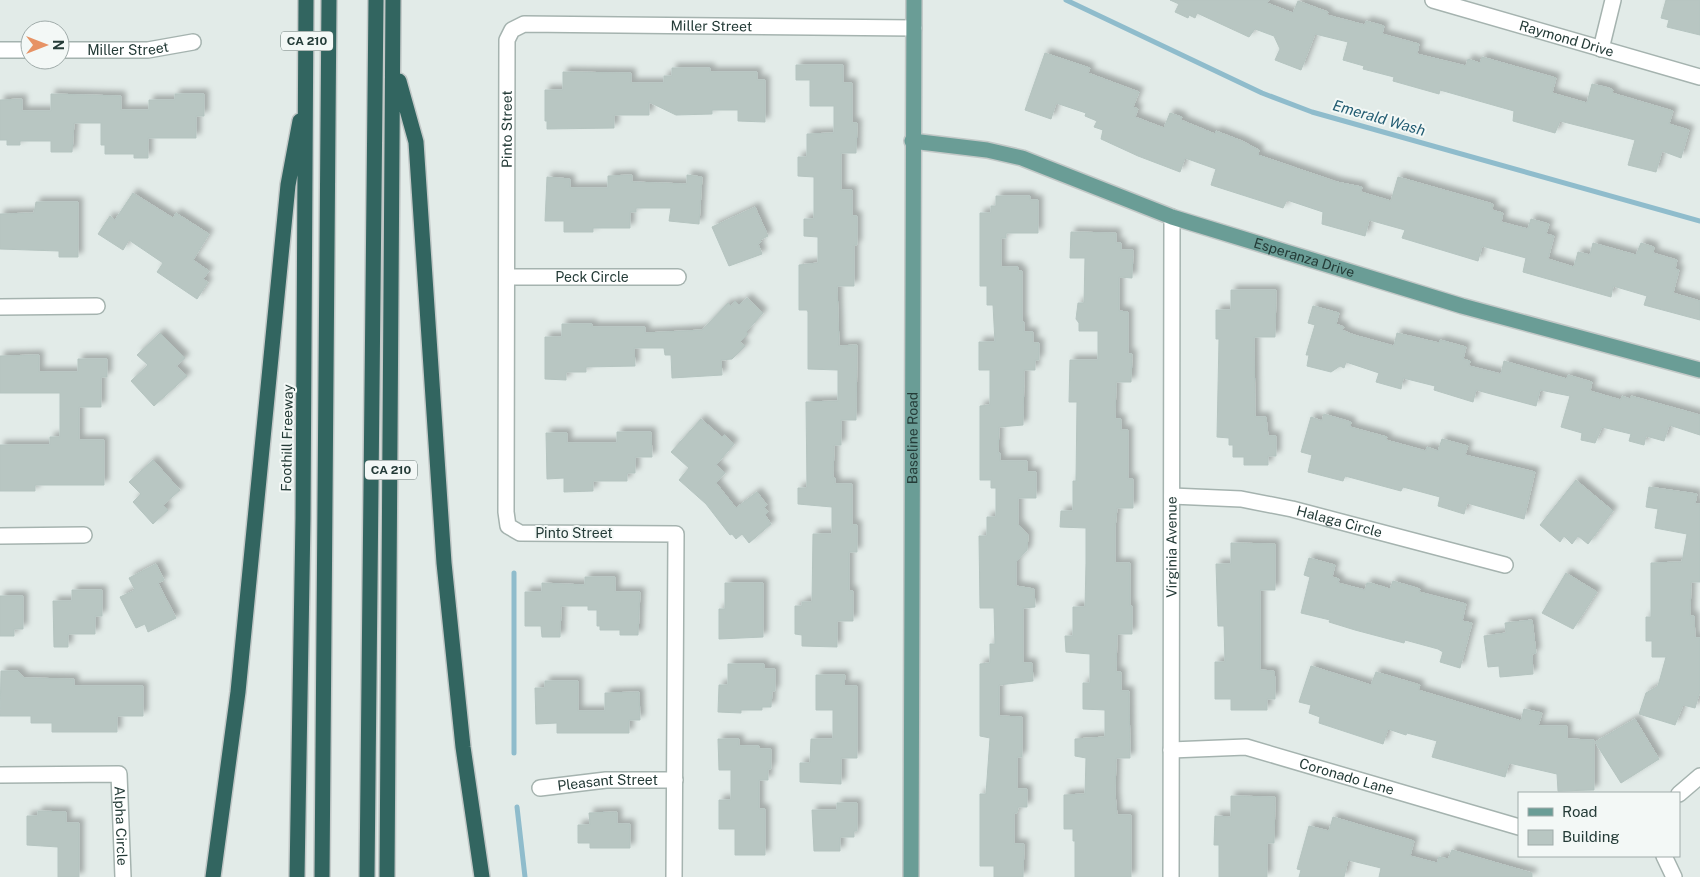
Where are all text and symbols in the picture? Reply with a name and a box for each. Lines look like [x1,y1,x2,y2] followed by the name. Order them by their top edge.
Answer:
[1517,17,1616,60] street label: Raymond Drive
[670,18,752,34] street label: Miller Street
[20,20,70,70] north arrow
[281,31,333,50] road number: CA 210
[87,38,170,58] street label: Miller Street
[50,40,66,50] text: N
[499,90,515,168] street label: Pinto Street
[1331,96,1427,139] water label: Emerald Wash
[1252,235,1357,281] street label: Esperanza Drive
[555,269,629,285] street label: Peck Circle
[278,384,296,492] street label: Foothill Freeway
[904,392,921,484] street label: Baseline Road
[365,460,417,480] road number: CA 210
[1163,496,1180,598] street label: Virginia Avenue
[1295,503,1384,540] street label: Halaga Circle
[535,525,613,541] street label: Pinto Street
[1297,755,1396,798] street label: Coronado Lane
[557,772,658,794] street label: Pleasant Street
[111,786,131,866] street label: Alpha Circle
[1518,792,1680,857] legend
[1562,803,1598,820] text: Road
[1562,828,1620,845] text: Building

